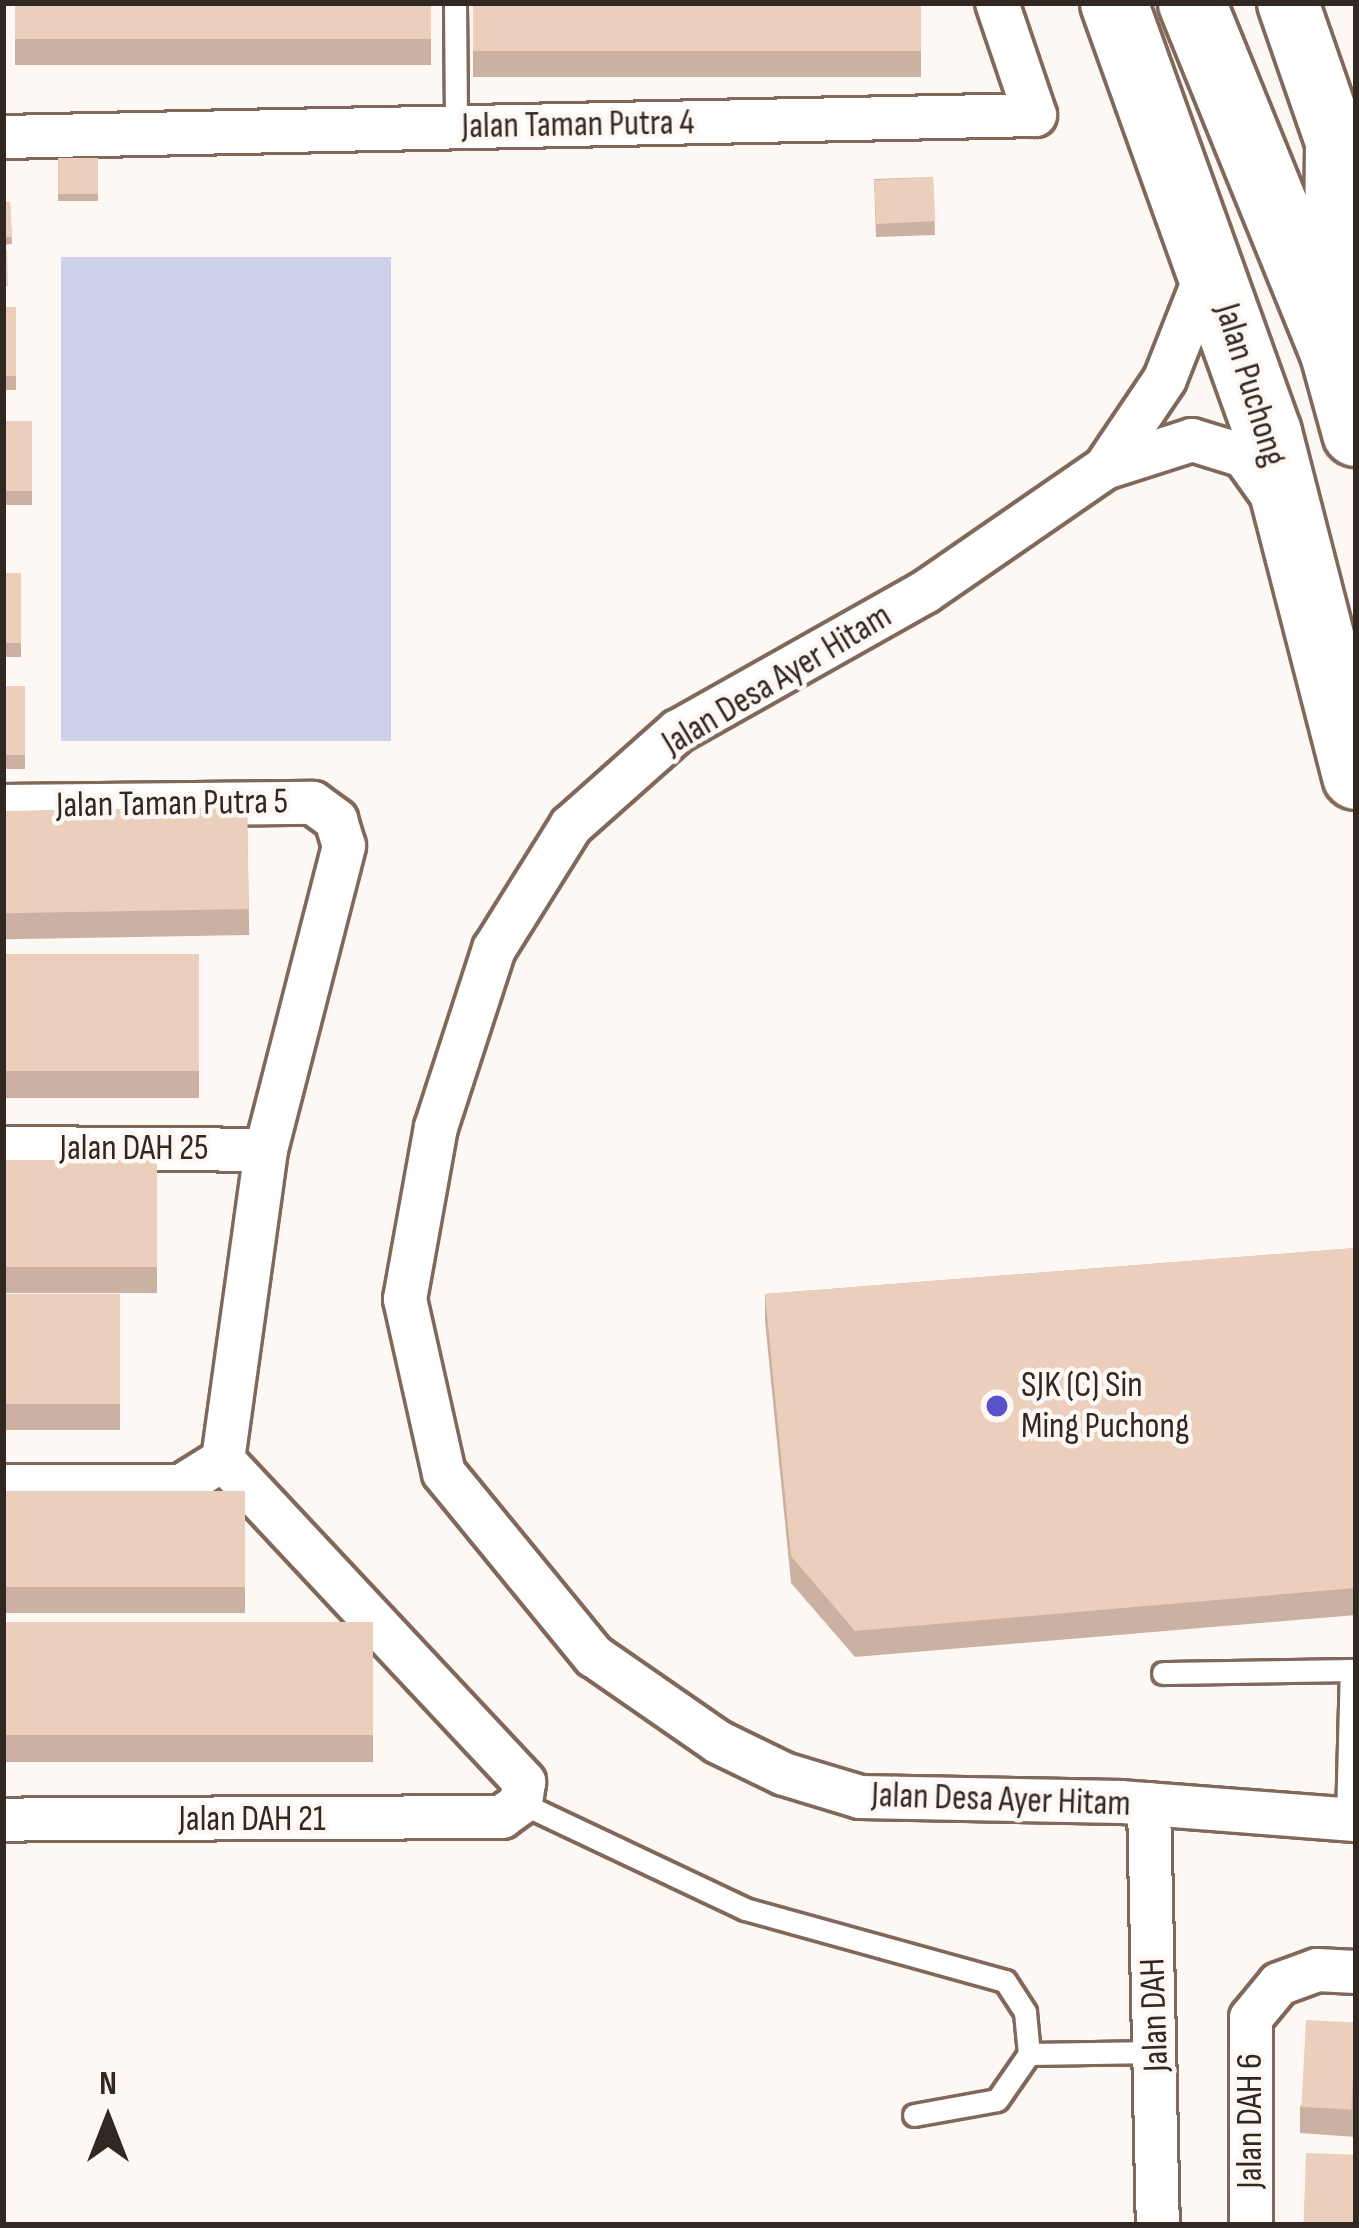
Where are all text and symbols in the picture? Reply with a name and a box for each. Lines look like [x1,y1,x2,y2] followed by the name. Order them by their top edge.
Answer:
[461,101,695,149] street label: Jalan Taman Putra 4
[1205,299,1295,471] street label: Jalan Puchong
[655,595,899,765] street label: Jalan Desa Ayer Hitam
[56,780,288,828] street label: Jalan Taman Putra 5
[60,1127,208,1171] street label: Jalan DAH 25
[1021,1363,1189,1448] place label: SJK (C) Sin Ming Puchong
[984,1393,1010,1419] marker: SJK (C) Sin Ming Puchong
[871,1774,1131,1826] street label: Jalan Desa Ayer Hitam
[178,1798,326,1842] street label: Jalan DAH 21
[1131,1957,1179,2073] street label: Jalan DAH
[1229,2053,1273,2189] street label: Jalan DAH 6
[48,2060,168,2180] north arrow
[99,2064,117,2104] text: N

